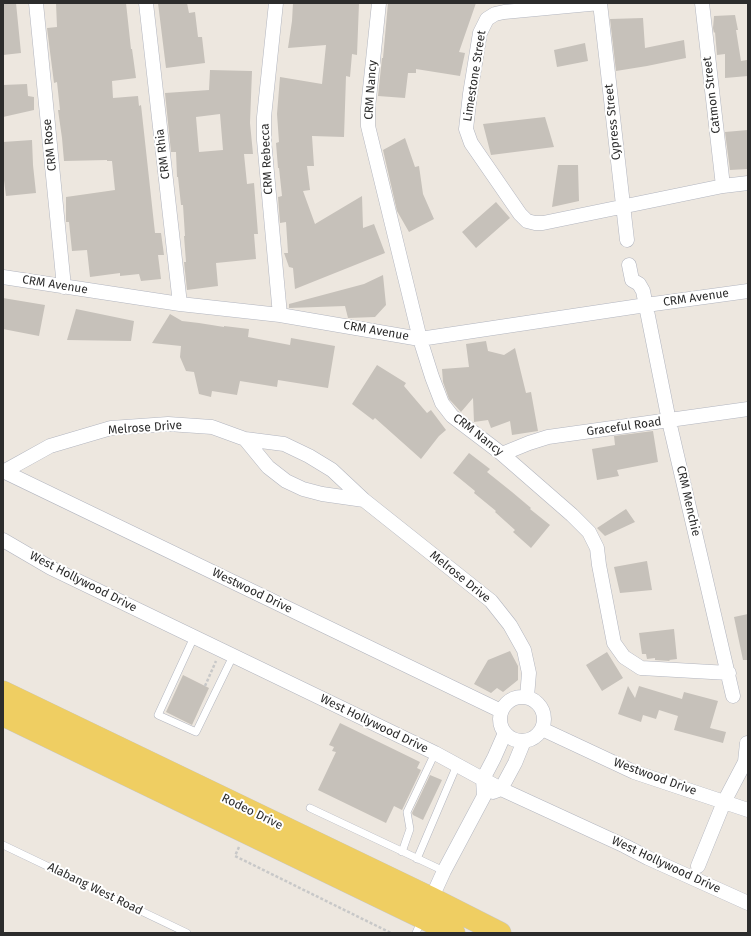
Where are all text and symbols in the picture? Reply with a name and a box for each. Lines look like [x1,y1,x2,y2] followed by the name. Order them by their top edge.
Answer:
[461,29,489,123] street label: Limestone Street
[700,56,724,134] street label: Catmon Street
[362,60,380,120] street label: CRM Nancy
[602,83,624,161] street label: Cypress Street
[40,118,60,172] street label: CRM Rose
[258,123,276,195] street label: CRM Rebecca
[153,128,173,180] street label: CRM Rhia
[21,273,89,297] street label: CRM Avenue
[662,286,730,310] street label: CRM Avenue
[342,318,410,344] street label: CRM Avenue
[450,411,506,459] street label: CRM Nancy
[586,415,662,439] street label: Graceful Road
[108,418,182,438] street label: Melrose Drive
[673,464,703,538] street label: CRM Menchie
[427,548,493,606] street label: Melrose Drive
[27,549,139,615] street label: West Hollywood Drive
[210,565,294,617] street label: Westwood Drive
[318,692,430,756] street label: West Hollywood Drive
[611,755,699,799] street label: Westwood Drive
[219,791,285,833] street label: Rodeo Drive
[609,833,723,897] street label: West Hollywood Drive
[45,860,145,918] street label: Alabang West Road

